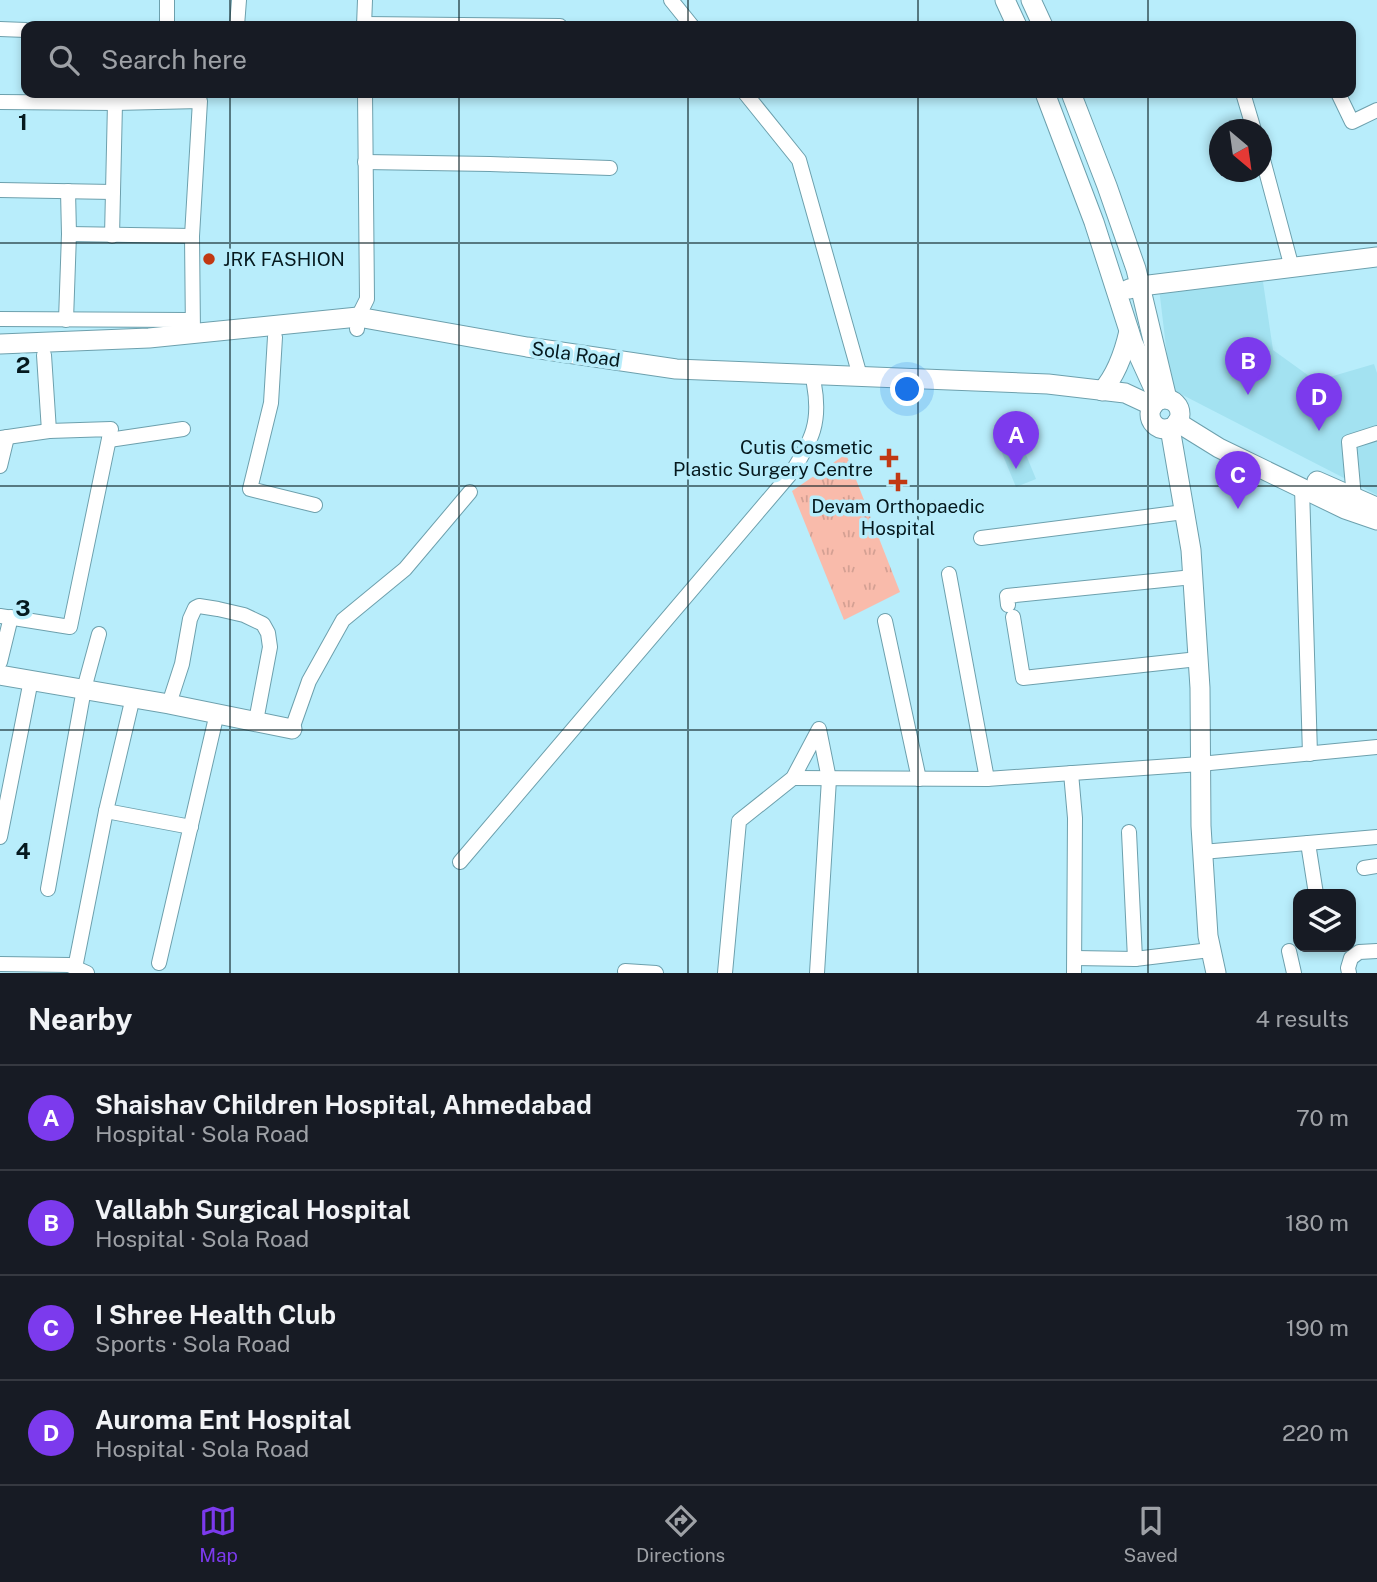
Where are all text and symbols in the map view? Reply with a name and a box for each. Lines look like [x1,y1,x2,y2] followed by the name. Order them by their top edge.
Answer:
[21,21,1356,98] search box
[45,41,83,79] icon: search
[101,44,247,75] text: Search here
[18,108,28,135] text: 1
[1209,119,1272,182] north arrow
[223,248,345,270] place label: JRK FASHION
[201,251,217,267] marker: JRK FASHION
[530,337,622,371] street label: Sola Road
[1225,337,1271,395] pin: B
[16,351,30,378] text: 2
[890,372,924,406] your location
[1296,373,1342,431] pin: D
[993,411,1039,469] pin: A
[673,436,873,480] place label: Cutis Cosmetic Plastic Surgery Centre
[879,448,899,468] marker: Cutis Cosmetic Plastic Surgery Centre
[1215,451,1261,509] pin: C
[888,472,908,492] marker: Devam Orthopaedic Hospital
[811,495,985,539] place label: Devam Orthopaedic Hospital
[15,594,31,621] text: 3
[15,837,31,864] text: 4
[1293,889,1356,952] map controls
[1293,889,1356,952] button: layers
[28,1001,132,1037] text: Nearby
[1255,1005,1349,1032] text: 4 results
[95,1089,592,1120] text: Shaishav Children Hospital, Ahmedabad
[43,1104,59,1131] text: A
[1296,1104,1349,1131] text: 70 m
[95,1120,309,1147] text: Hospital · Sola Road
[95,1194,411,1225] text: Vallabh Surgical Hospital
[43,1209,59,1236] text: B
[1285,1209,1349,1236] text: 180 m
[95,1225,309,1252] text: Hospital · Sola Road
[95,1299,336,1330] text: I Shree Health Club
[43,1314,59,1341] text: C
[1286,1314,1349,1341] text: 190 m
[95,1330,291,1357] text: Sports · Sola Road
[95,1404,352,1435] text: Auroma Ent Hospital
[43,1419,59,1446] text: D
[1282,1419,1349,1446] text: 220 m
[95,1435,309,1462] text: Hospital · Sola Road
[199,1502,238,1566] tab: Map
[636,1502,725,1566] tab: Directions
[1124,1502,1178,1566] tab: Saved

